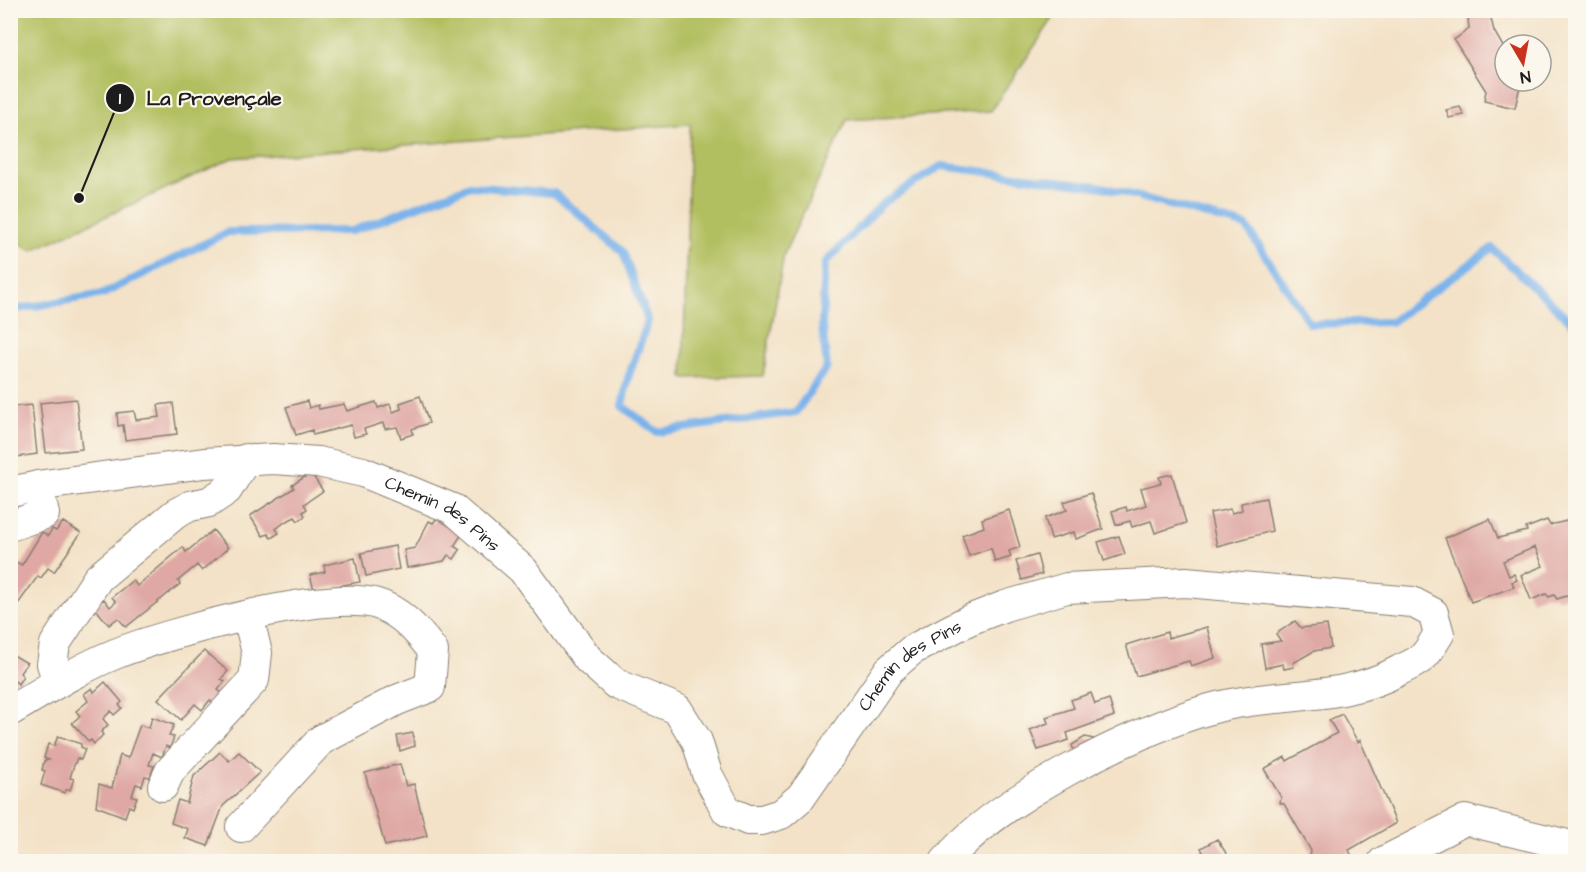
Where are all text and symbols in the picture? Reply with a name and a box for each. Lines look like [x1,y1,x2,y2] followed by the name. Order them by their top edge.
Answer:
[1493,33,1553,93] north arrow
[1519,65,1532,88] text: N
[105,79,294,117] callout: La Provençale
[146,85,282,113] text: La Provençale
[119,86,122,111] text: 1
[381,470,505,558] street label: Chemin des Pins
[852,614,966,716] street label: Chemin des Pins

